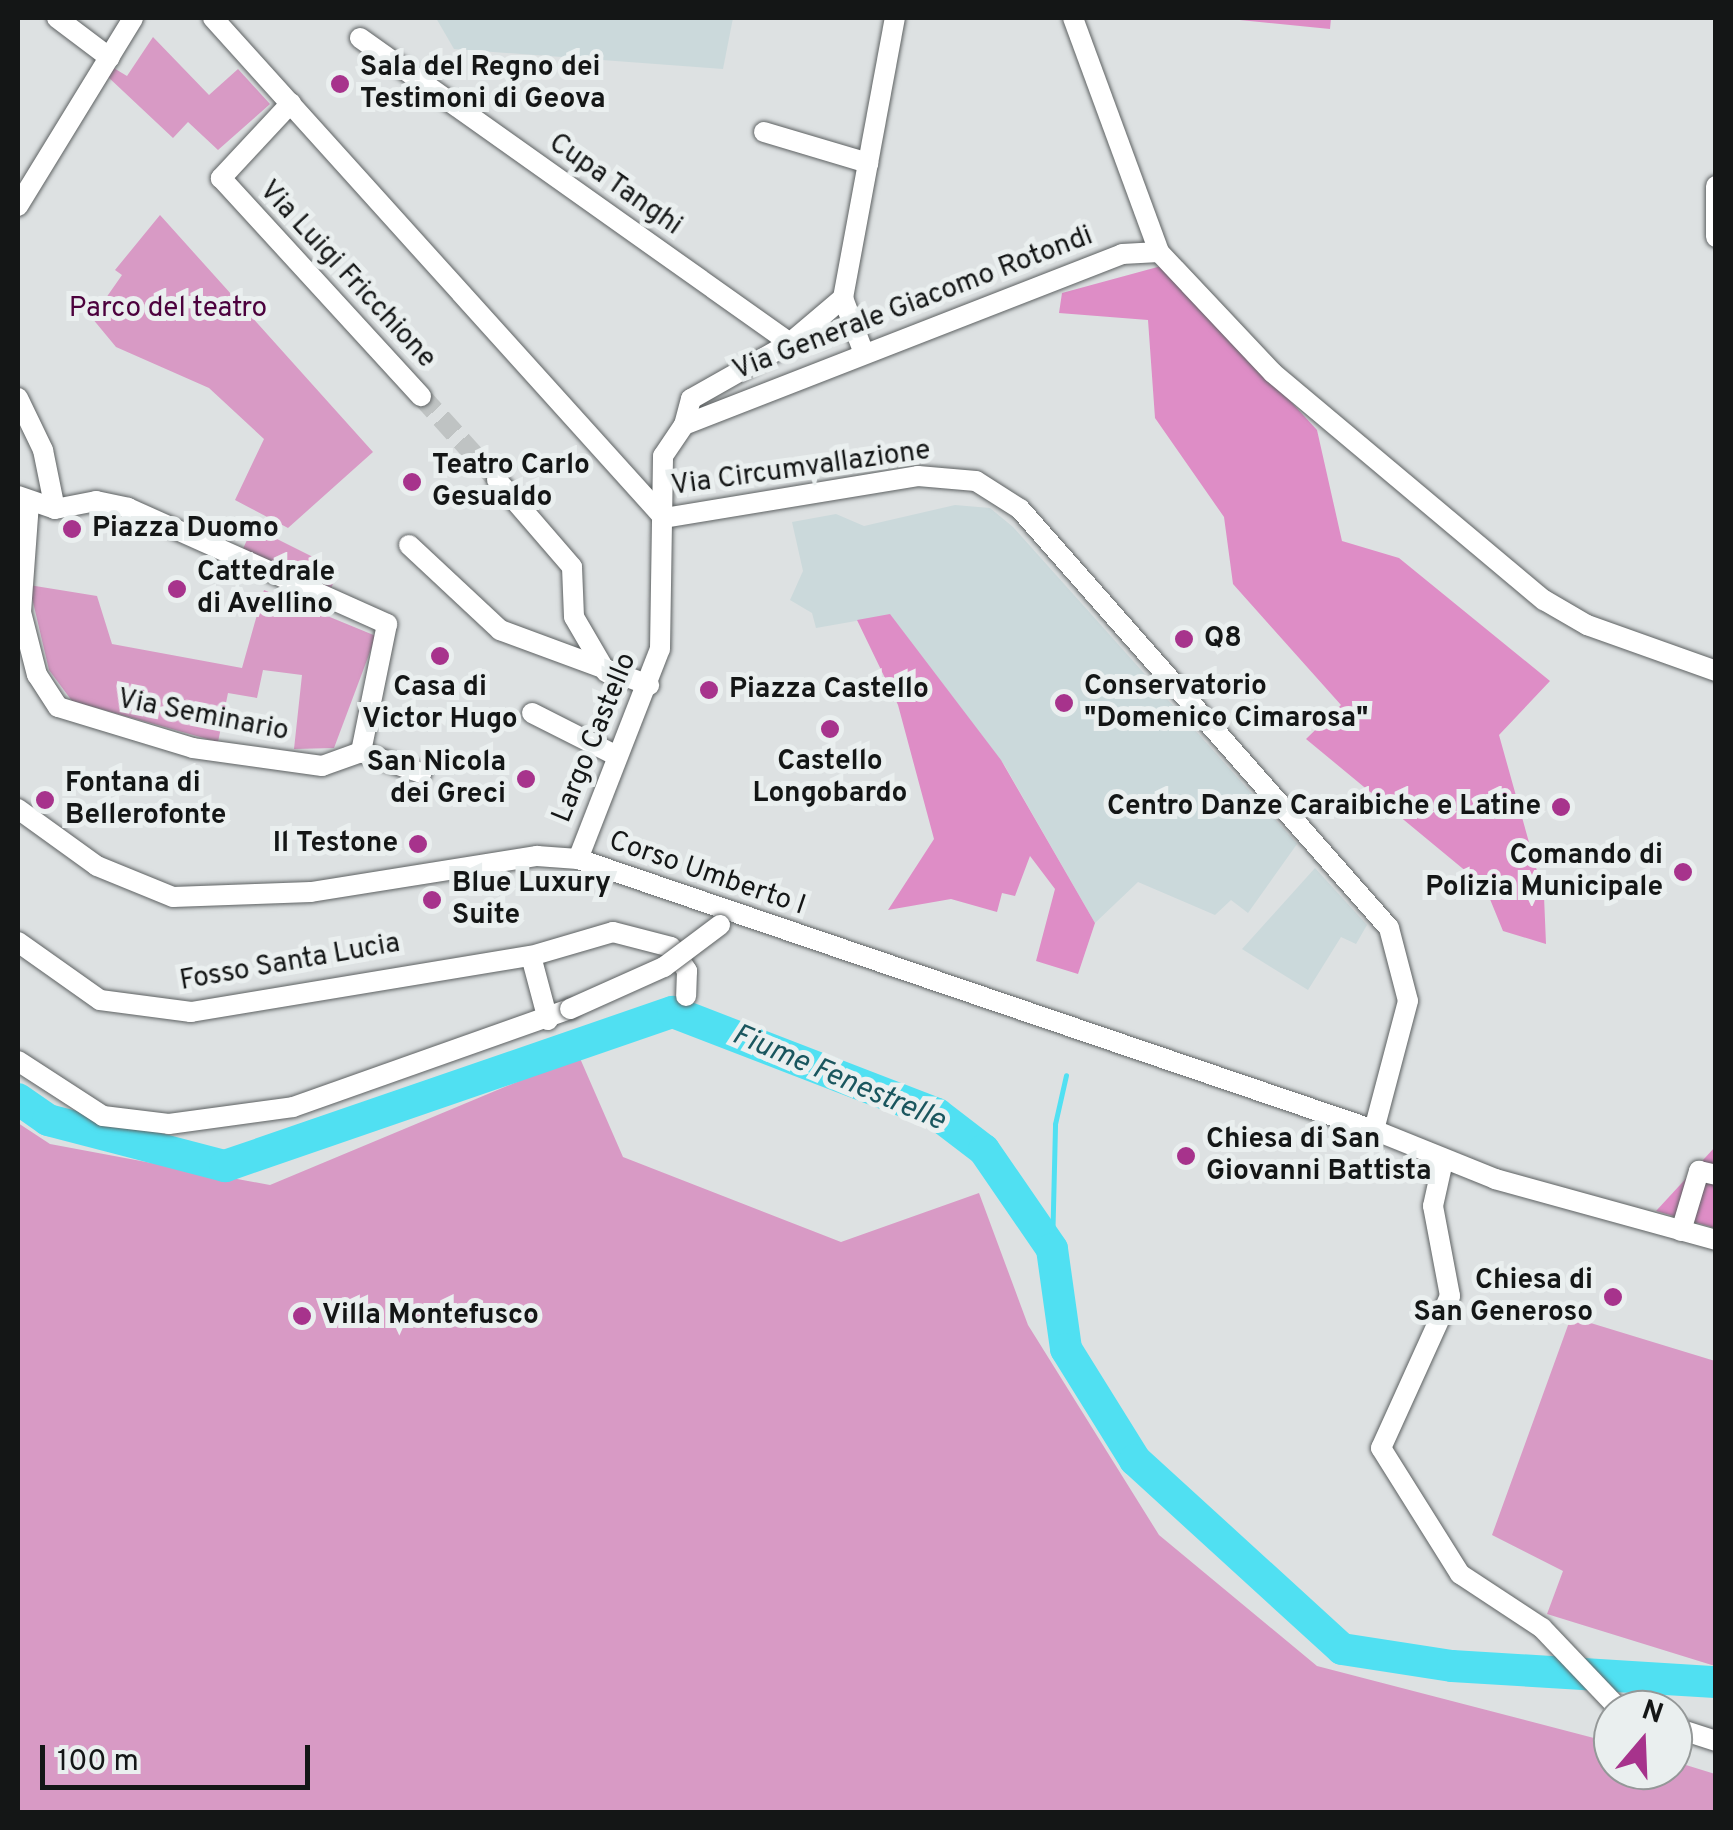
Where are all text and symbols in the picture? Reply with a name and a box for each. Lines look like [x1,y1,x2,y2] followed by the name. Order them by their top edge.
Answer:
[360,51,606,117] place label: Sala del Regno dei Testimoni di Geova
[329,73,351,95] marker: Sala del Regno dei Testimoni di Geova
[541,126,689,244] street label: Cupa Tanghi
[252,174,442,376] street label: Via Luigi Fricchione
[728,220,1098,388] street label: Via Generale Giacomo Rotondi
[69,292,267,326] park label: Parco del teatro
[669,434,933,504] street label: Via Circumvallazione
[432,449,590,515] place label: Teatro Carlo Gesualdo
[401,471,423,493] marker: Teatro Carlo Gesualdo
[92,512,279,546] place label: Piazza Duomo
[61,518,83,540] marker: Piazza Duomo
[197,556,335,622] place label: Cattedrale di Avellino
[166,578,188,600] marker: Cattedrale di Avellino
[1204,622,1242,656] place label: Q8
[1173,628,1195,650] marker: Q8
[429,645,451,667] marker: Casa di Victor Hugo
[546,648,644,828] street label: Largo Castello
[1084,670,1368,736] place label: Conservatorio "Domenico Cimarosa"
[362,671,518,737] place label: Casa di Victor Hugo
[729,673,929,707] place label: Piazza Castello
[698,679,720,701] marker: Piazza Castello
[115,683,291,749] street label: Via Seminario
[1053,692,1075,714] marker: Conservatorio "Domenico Cimarosa"
[819,718,841,740] marker: Castello Longobardo
[753,745,907,811] place label: Castello Longobardo
[367,746,506,812] place label: San Nicola dei Greci
[65,767,226,833] place label: Fontana di Bellerofonte
[515,768,537,790] marker: San Nicola dei Greci
[34,789,56,811] marker: Fontana di Bellerofonte
[1107,790,1541,824] place label: Centro Danze Caraibiche e Latine
[1550,796,1572,818] marker: Centro Danze Caraibiche e Latine
[604,825,810,923] street label: Corso Umberto I
[273,827,398,861] place label: Il Testone
[407,833,429,855] marker: Il Testone
[1425,839,1663,905] place label: Comando di Polizia Municipale
[1672,861,1694,883] marker: Comando di Polizia Municipale
[452,867,611,933] place label: Blue Luxury Suite
[421,889,443,911] marker: Blue Luxury Suite
[177,927,403,999] street label: Fosso Santa Lucia
[726,1018,950,1140] water label: Fiume Fenestrelle
[1206,1123,1432,1189] place label: Chiesa di San Giovanni Battista
[1175,1145,1197,1167] marker: Chiesa di San Giovanni Battista
[1413,1264,1593,1330] place label: Chiesa di San Generoso
[1602,1286,1624,1308] marker: Chiesa di San Generoso
[322,1299,539,1333] place label: Villa Montefusco
[291,1305,313,1327] marker: Villa Montefusco
[1593,1690,1693,1790] north arrow
[1637,1693,1667,1734] text: N
[45,1725,315,1787] scale bar
[57,1744,139,1781] text: 100 m

